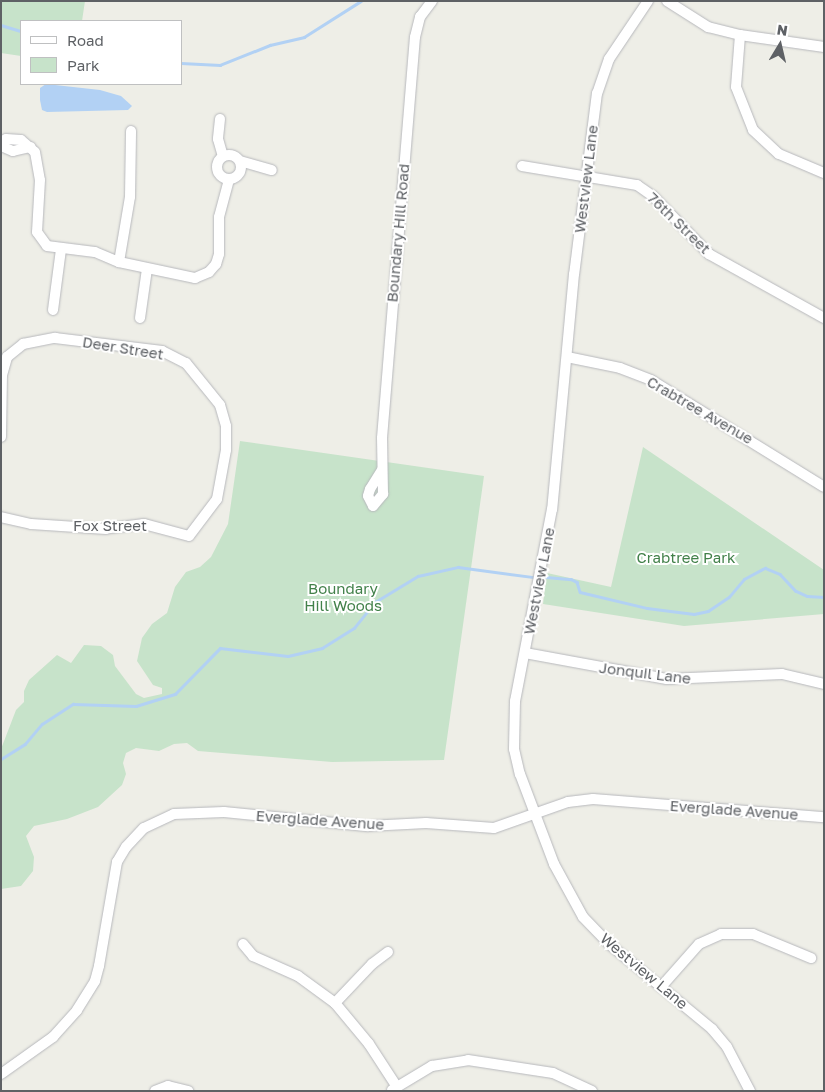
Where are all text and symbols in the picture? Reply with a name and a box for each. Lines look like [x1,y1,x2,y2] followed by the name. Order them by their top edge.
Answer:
[20,20,182,85] legend
[755,20,805,70] north arrow
[776,20,789,39] text: N
[67,31,104,49] text: Road
[67,56,99,74] text: Park
[570,124,602,234] street label: Westview Lane
[383,163,413,303] street label: Boundary Hill Road
[644,189,714,257] street label: 76th Street
[81,333,165,363] street label: Deer Street
[644,372,756,448] street label: Crabtree Avenue
[73,517,147,535] street label: Fox Street
[520,526,558,636] street label: Westview Lane
[637,549,735,567] park label: Crabtree Park
[304,579,382,614] park label: Boundary Hill Woods
[598,658,692,688] street label: Jonquil Lane
[669,797,799,823] street label: Everglade Avenue
[255,807,385,833] street label: Everglade Avenue
[597,929,691,1013] street label: Westview Lane

